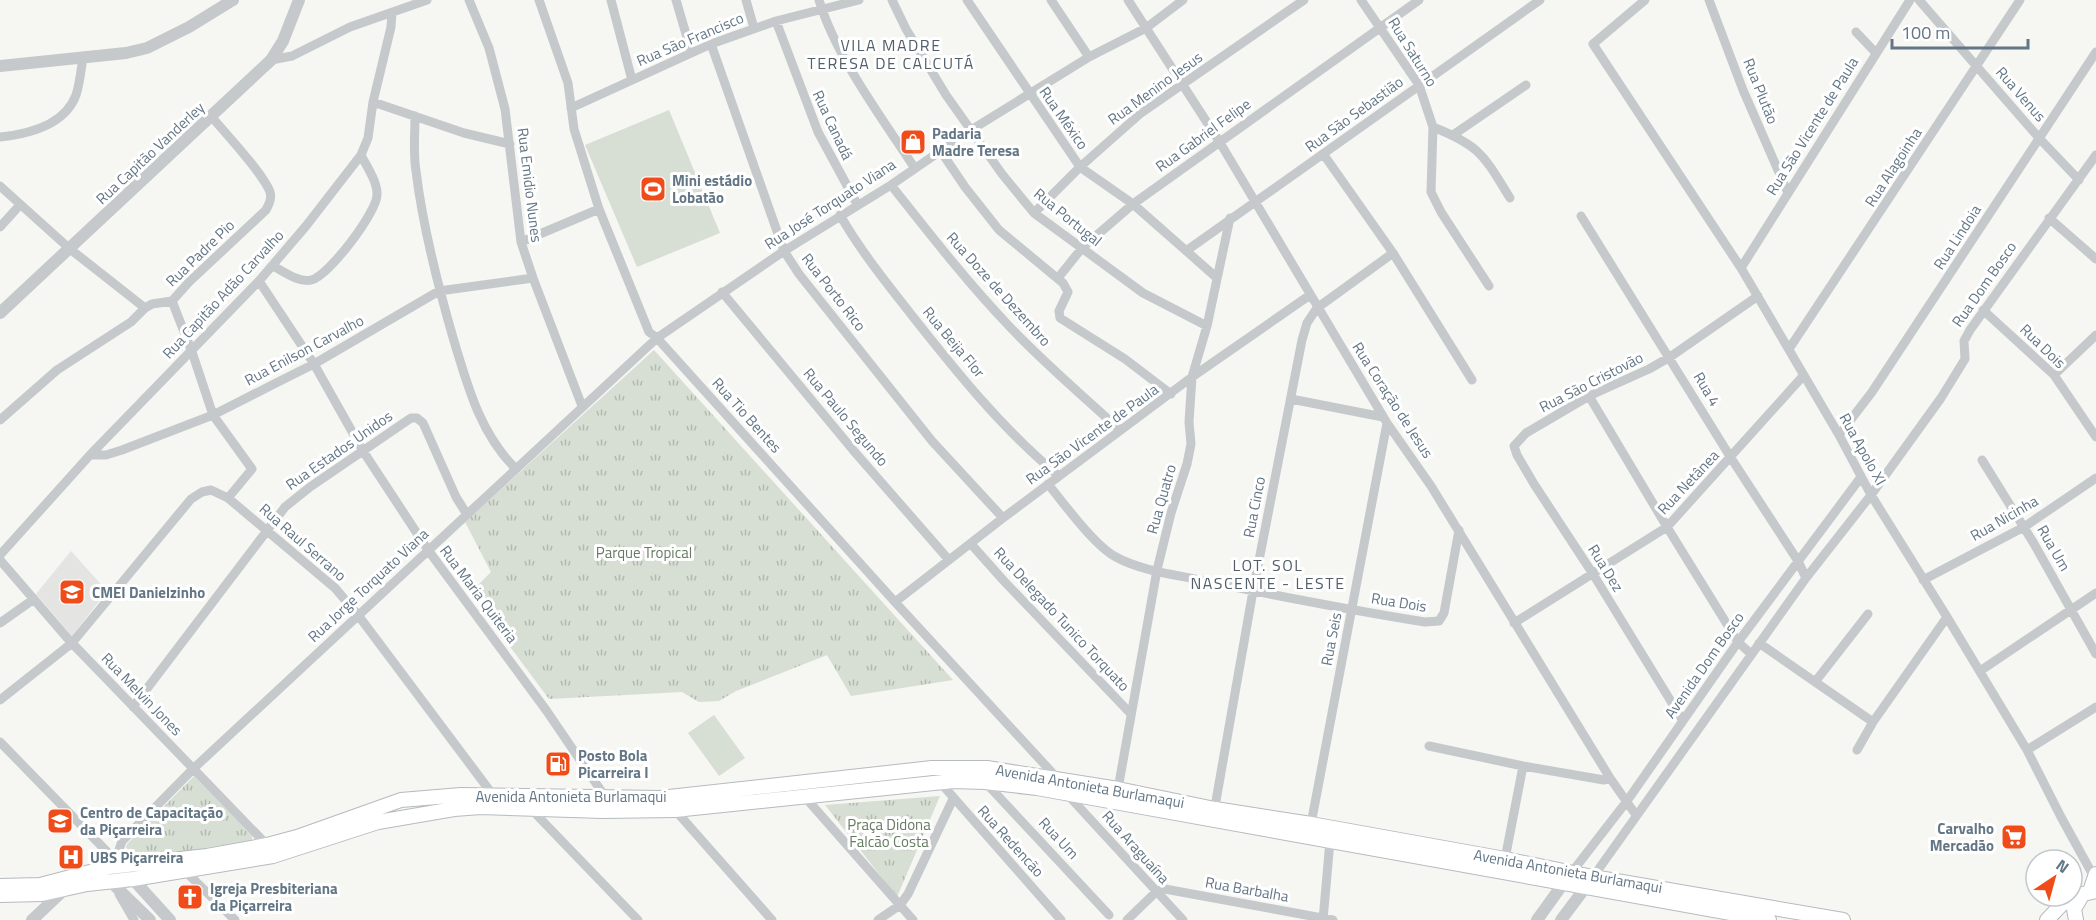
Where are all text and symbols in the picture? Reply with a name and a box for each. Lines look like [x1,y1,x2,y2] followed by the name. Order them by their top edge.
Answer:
[633,6,747,72] street label: Rua São Francisco
[1892,12,2028,50] scale bar
[1383,13,1443,91] street label: Rua Saturno
[1901,19,1950,46] text: 100 m
[807,33,975,75] district label: VILA MADRE TERESA DE CALCUTÁ
[1103,46,1207,130] street label: Rua Menino Jesus
[1760,52,1864,200] street label: Rua São Vicente de Paula
[1737,55,1785,127] street label: Rua Plutão
[1990,61,2052,127] street label: Rua Venus
[1300,70,1408,158] street label: Rua São Sebastião
[1034,82,1094,154] street label: Rua México
[807,86,859,164] street label: Rua Canadá
[1151,93,1255,177] street label: Rua Gabriel Felipe
[90,96,210,210] street label: Rua Capitão Vanderley
[932,122,1020,162] place label: Padaria Madre Teresa
[1859,122,1928,211] street label: Rua Alagoinha
[512,126,548,244] street label: Rua Emidio Nunes
[898,127,928,157] shop icon: Padaria Madre Teresa
[760,153,901,255] street label: Rua José Torquato Viana
[672,169,752,209] place label: Mini estádio Lobatão
[638,174,668,204] sports icon: Mini estádio Lobatão
[1029,182,1107,252] street label: Rua Portugal
[1927,200,1987,274] street label: Rua Lindoia
[160,214,240,292] street label: Rua Padre Pio
[157,224,289,364] street label: Rua Capitão Adão Carvalho
[941,227,1057,351] street label: Rua Doze de Dezembro
[1946,236,2022,332] street label: Rua Dom Bosco
[796,248,872,336] street label: Rua Porto Rico
[917,301,991,383] street label: Rua Beija Flor
[240,309,368,391] street label: Rua Enilson Carvalho
[2015,318,2071,374] street label: Rua Dois
[1347,337,1439,463] street label: Rua Coração de Jesus
[1535,346,1647,418] street label: Rua São Cristovão
[798,363,894,471] street label: Rua Paulo Segundo
[1688,367,1726,411] street label: Rua 4
[707,372,787,458] street label: Rua Tio Bentes
[1021,378,1164,490] street label: Rua São Vicente de Paula
[281,404,397,496] street label: Rua Estados Unidos
[1834,409,1892,489] street label: Rua Apolo XI
[1652,444,1725,520] street label: Rua Netânea
[1140,461,1182,537] street label: Rua Quatro
[1237,474,1271,540] street label: Rua Cinco
[1966,489,2043,547] street label: Rua Nicinha
[254,498,352,586] street label: Rua Raul Serrano
[2031,521,2077,575] street label: Rua Um
[302,522,434,647] street label: Rua Jorge Torquato Viana
[434,540,524,648] street label: Rua Maria Quiteria
[1582,540,1630,596] street label: Rua Dez
[596,541,692,564] park label: Parque Tropical
[989,542,1135,696] street label: Rua Delegado Tunico Torquato
[1191,553,1346,595] district label: LOT. SOL NASCENTE - LESTE
[57,577,87,607] school or university icon: CMEI Danielzinho
[92,581,205,604] place label: CMEI Danielzinho
[1370,586,1428,618] street label: Rua Dois
[1659,607,1749,723] street label: Avenida Dom Bosco
[1315,610,1347,668] street label: Rua Seis
[96,647,188,741] street label: Rua Melvin Jones
[578,744,649,784] place label: Posto Bola Picarreira I
[543,749,573,779] fuel station icon: Posto Bola Picarreira I
[994,758,1186,814] street label: Avenida Antonieta Burlamaqui
[475,785,667,808] street label: Avenida Antonieta Burlamaqui
[972,800,1050,882] street label: Rua Redencão
[80,801,223,841] place label: Centro de Capacitação da Piçarreira
[1097,805,1176,889] street label: Rua Araguaína
[45,806,75,836] school or university icon: Centro de Capacitação da Piçarreira
[1033,812,1085,864] street label: Rua Um
[847,813,931,853] park label: Praça Didona Falcão Costa
[1930,817,1994,857] place label: Carvalho Mercadão
[1999,822,2029,852] supermarket icon: Carvalho Mercadão
[56,842,86,872] hospital icon: UBS Piçarreira
[1472,843,1664,899] street label: Avenida Antonieta Burlamaqui
[90,846,184,869] place label: UBS Piçarreira
[2024,848,2084,908] north arrow
[2051,853,2074,879] text: N
[1203,870,1291,908] street label: Rua Barbalha
[210,877,338,917] place label: Igreja Presbiteriana da Piçarreira
[175,882,205,912] church icon: Igreja Presbiteriana da Piçarreira

